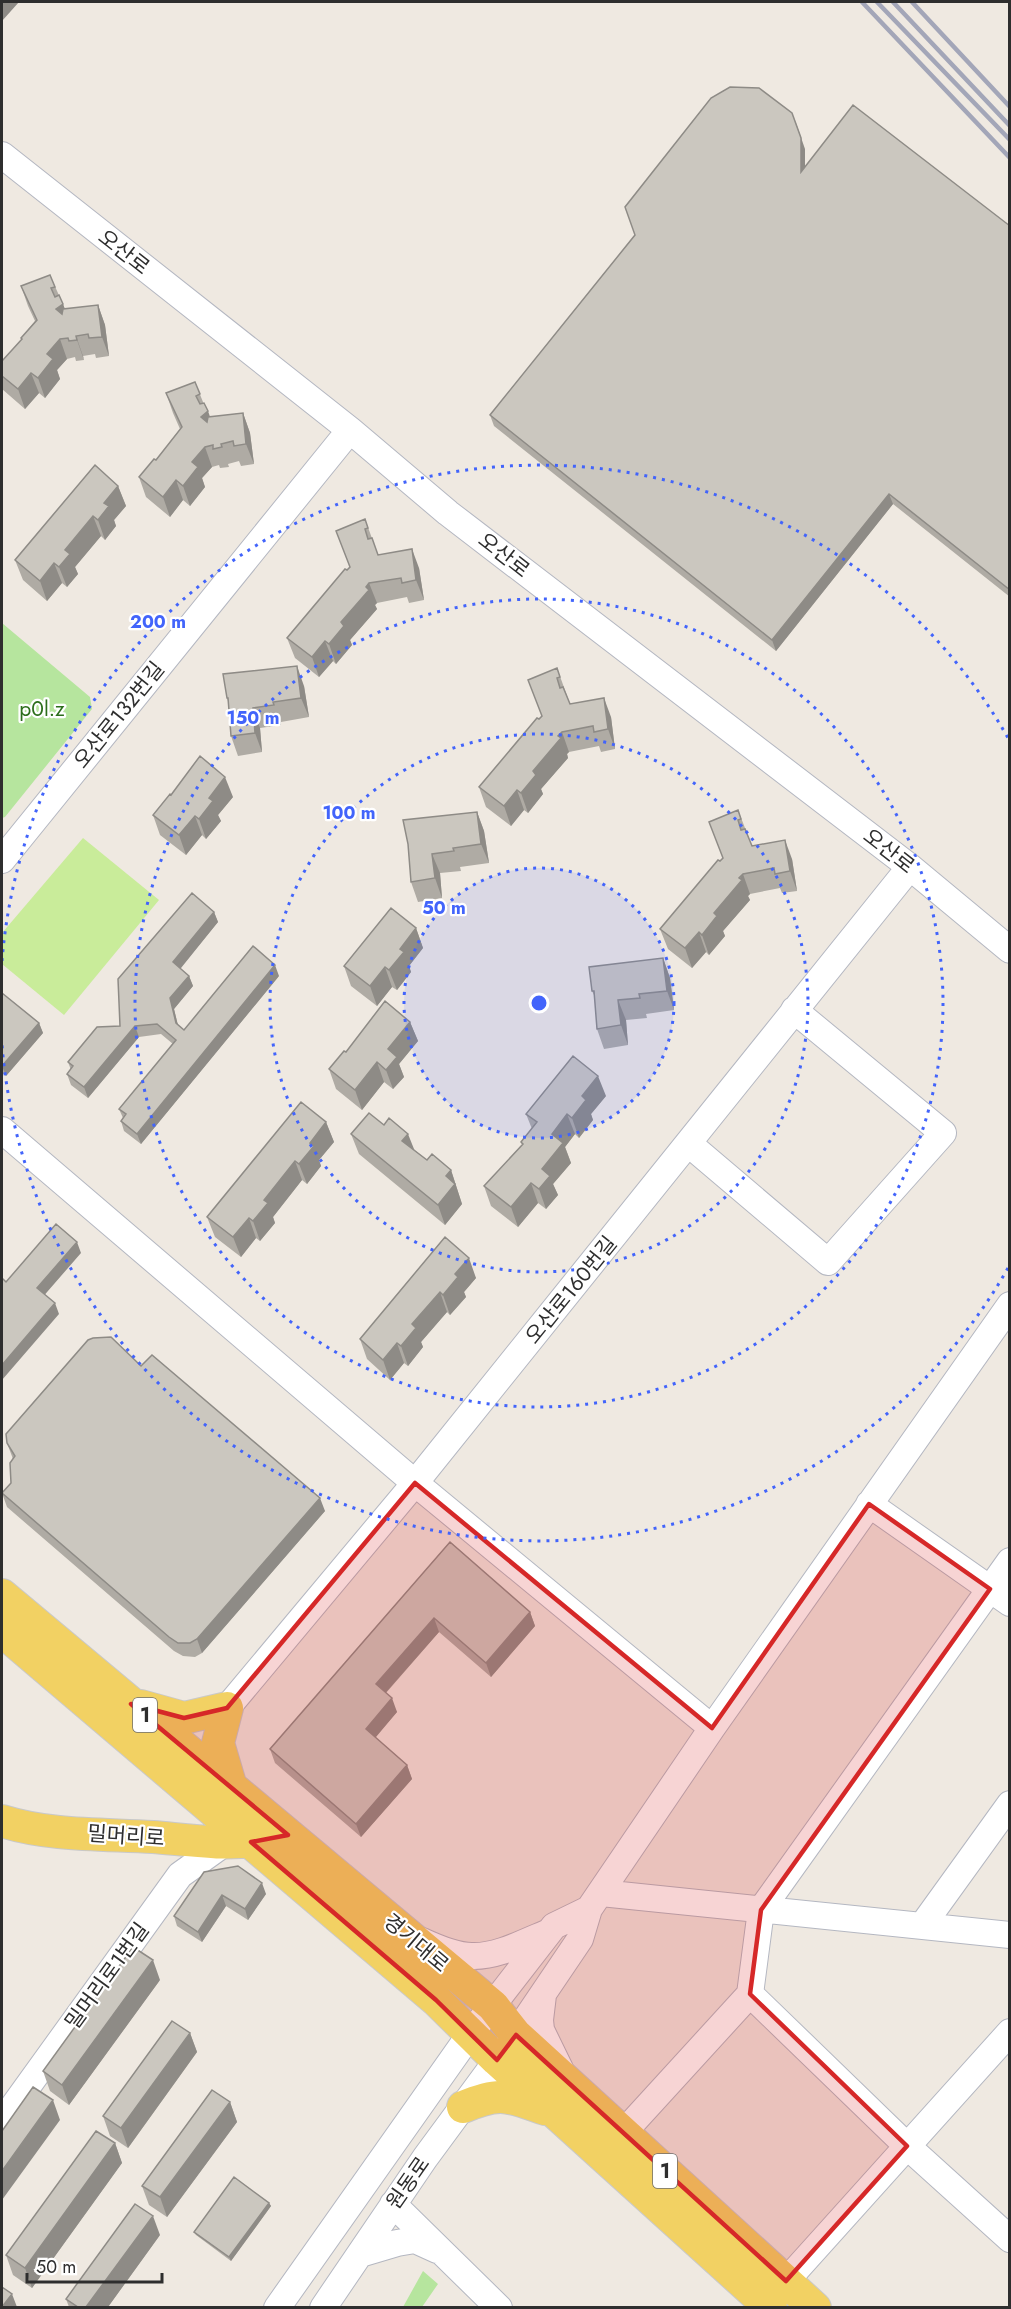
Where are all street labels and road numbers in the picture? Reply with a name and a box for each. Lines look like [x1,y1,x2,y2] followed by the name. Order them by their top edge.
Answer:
[92,222,156,282] street label: 오산로
[472,525,536,585] street label: 오산로
[67,655,171,775] street label: 오산로132번길
[857,821,921,881] street label: 오산로
[518,1230,624,1350] street label: 오산로160번길
[133,1698,157,1732] road number: 1
[86,1818,166,1854] street label: 밀머리로
[377,1907,455,1979] street label: 경기대로
[58,1916,156,2036] street label: 밀머리로1번길
[379,2151,437,2215] street label: 원동로
[653,2154,677,2188] road number: 1

